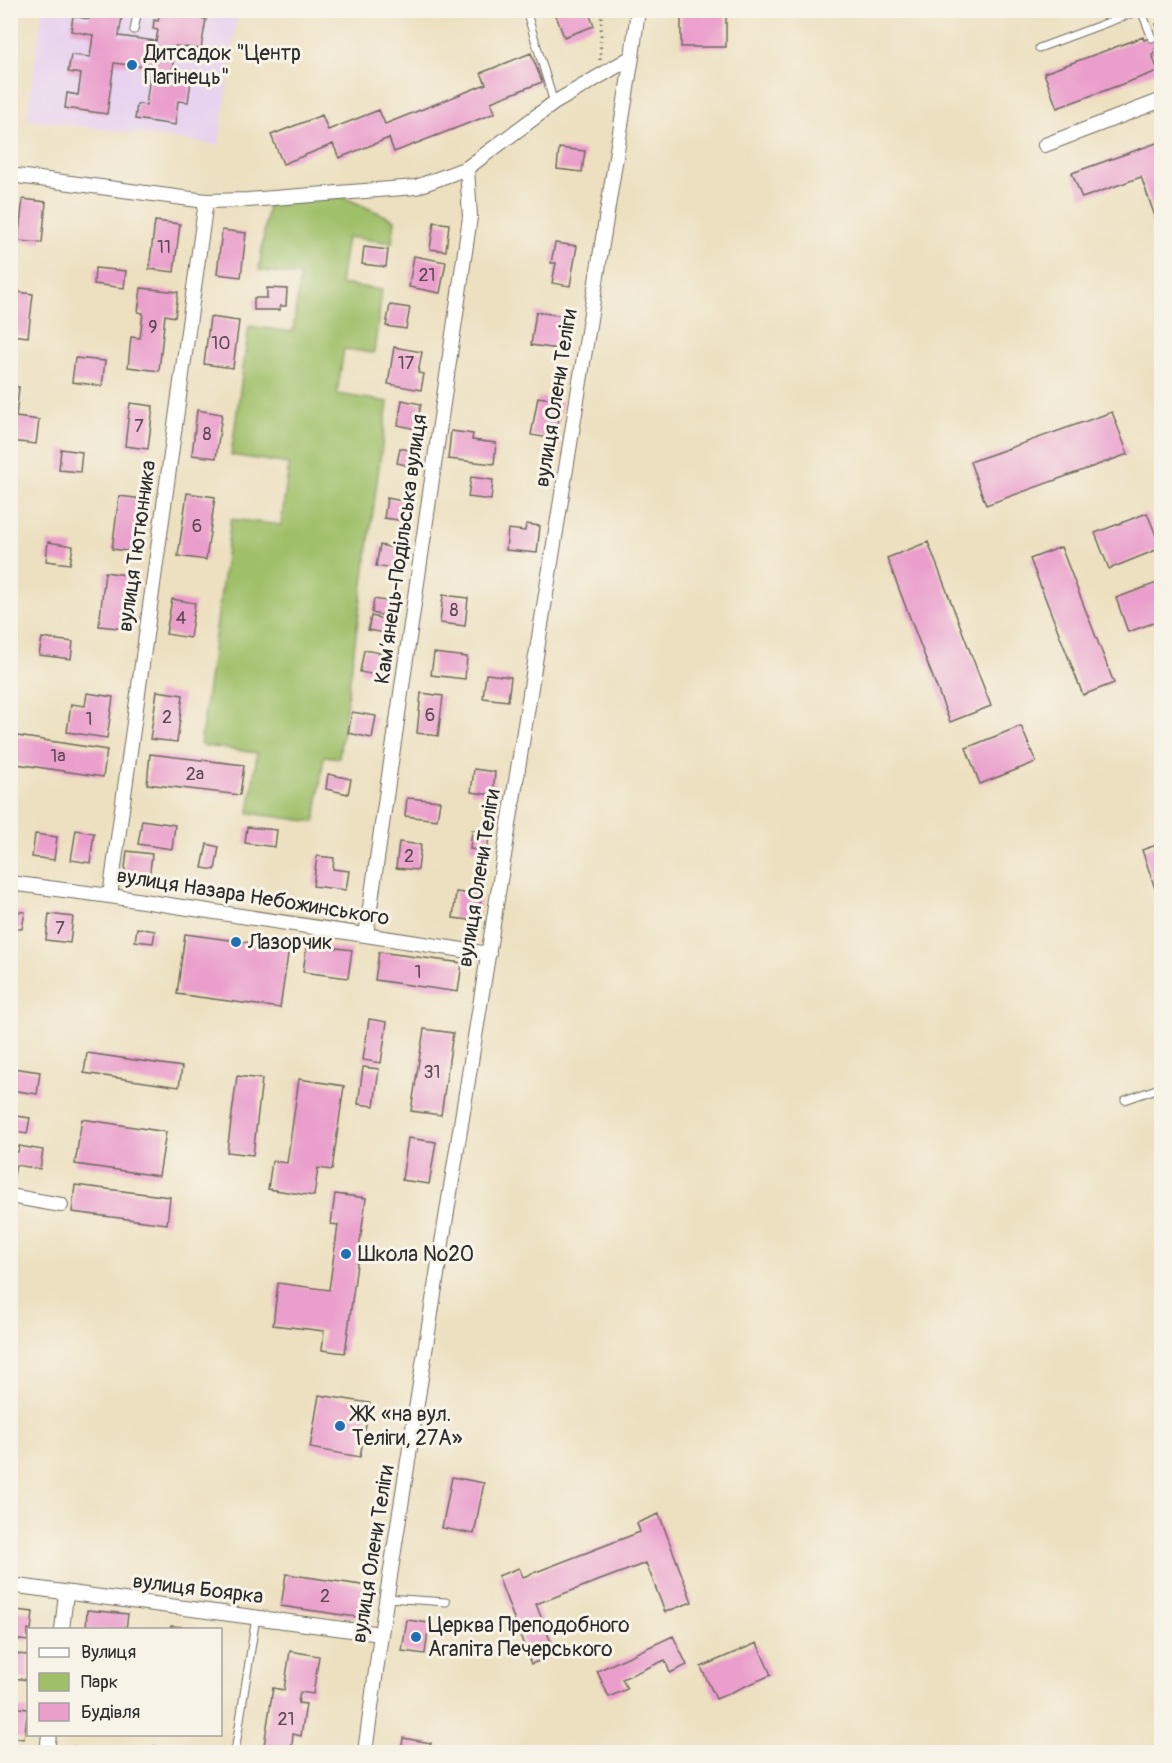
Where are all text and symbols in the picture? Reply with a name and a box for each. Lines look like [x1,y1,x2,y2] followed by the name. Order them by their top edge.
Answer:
[143,40,301,91] place label: Дитсадок "Центр Пагінець"
[125,58,139,72] marker: Дитсадок "Центр Пагінець"
[157,236,171,259] house number: 11
[418,264,436,287] house number: 21
[529,307,583,489] street label: вулиця Олени Теліги
[148,316,158,339] house number: 9
[211,332,231,355] house number: 10
[398,352,415,375] house number: 17
[369,412,433,686] street label: Камʼянець-Подільська вулиця
[134,415,144,438] house number: 7
[202,423,212,446] house number: 8
[112,458,162,634] street label: вулиця Тютюнника
[192,515,202,538] house number: 6
[449,599,459,622] house number: 8
[176,607,187,630] house number: 4
[425,704,435,727] house number: 6
[162,706,172,729] house number: 2
[85,708,93,731] house number: 1
[50,745,66,768] house number: 1а
[186,763,204,786] house number: 2а
[452,787,506,969] street label: вулиця Олени Теліги
[404,845,414,868] house number: 2
[115,862,391,932] street label: вулиця Назара Небожинського
[55,917,65,940] house number: 7
[247,929,333,956] place label: Лазорчик
[229,935,243,949] marker: Лазорчик
[414,961,422,984] house number: 1
[423,1061,441,1084] house number: 31
[358,1241,474,1268] place label: Школа №20
[339,1247,353,1261] marker: Школа №20
[349,1401,463,1452] place label: ЖК «на вул. Теліги, 27А»
[333,1419,347,1433] marker: ЖК «на вул. Теліги, 27А»
[346,1463,400,1645] street label: вулиця Олени Теліги
[131,1568,265,1610] street label: вулиця Боярка
[320,1585,330,1608] house number: 2
[428,1612,630,1663] place label: Церква Преподобного Агапіта Печерського
[27,1628,222,1736] legend
[409,1630,423,1644] marker: Церква Преподобного Агапіта Печерського
[81,1641,136,1664] text: Вулиця
[81,1671,118,1694] text: Парк
[81,1701,140,1724] text: Будівля
[277,1708,295,1731] house number: 21

